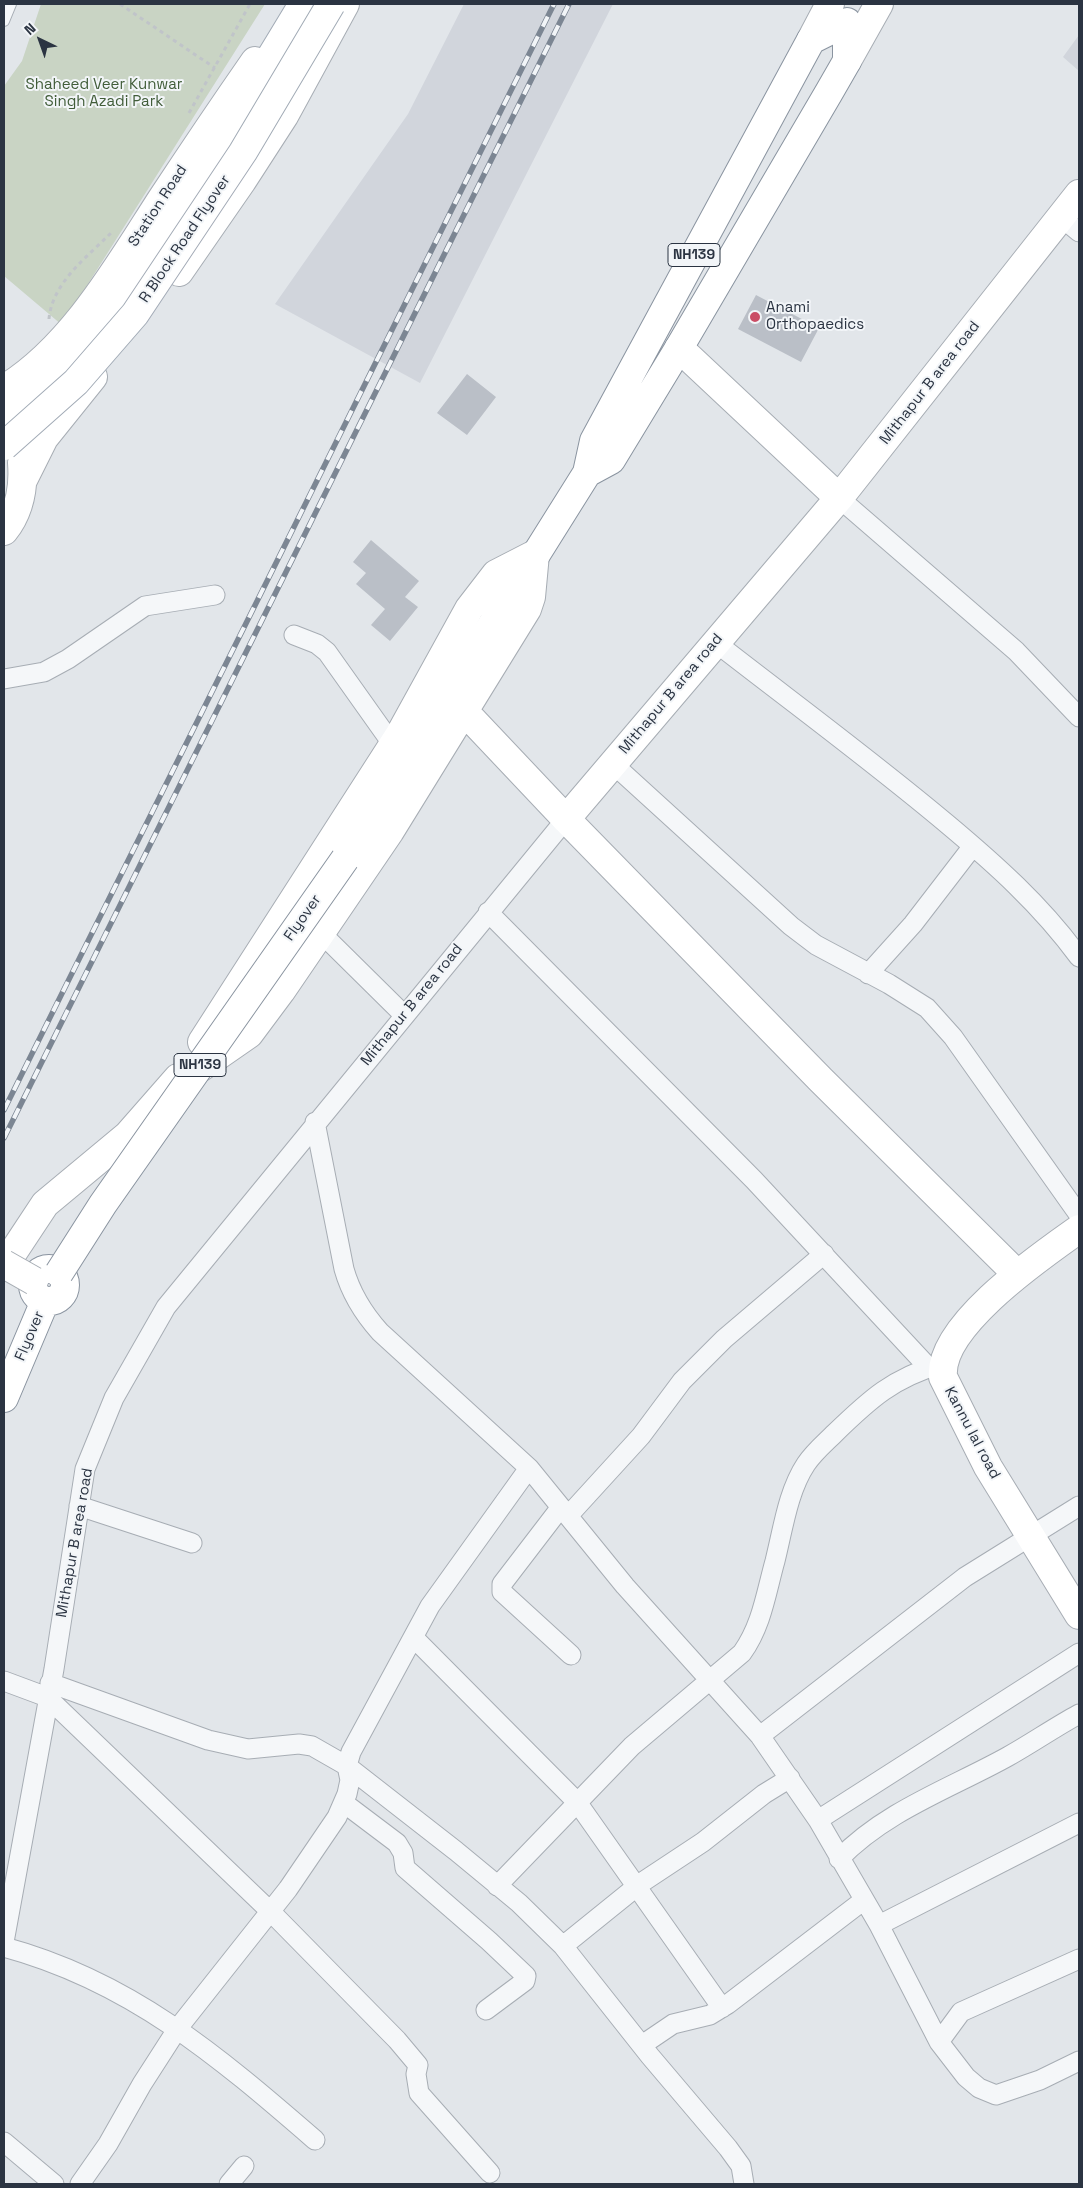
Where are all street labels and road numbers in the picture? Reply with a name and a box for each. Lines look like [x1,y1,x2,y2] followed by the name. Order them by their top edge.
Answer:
[125,162,191,250] street label: Station Road
[136,172,234,306] street label: R Block Road Flyover
[668,244,720,266] road number: NH139
[876,318,984,448] street label: Mithapur B area road
[615,630,727,758] street label: Mithapur B area road
[281,891,325,945] street label: Flyover
[357,940,467,1070] street label: Mithapur B area road
[174,1054,226,1076] road number: NH139
[12,1308,48,1364] street label: Flyover
[940,1384,1004,1482] street label: Kannu lal road
[53,1467,97,1619] street label: Mithapur B area road

